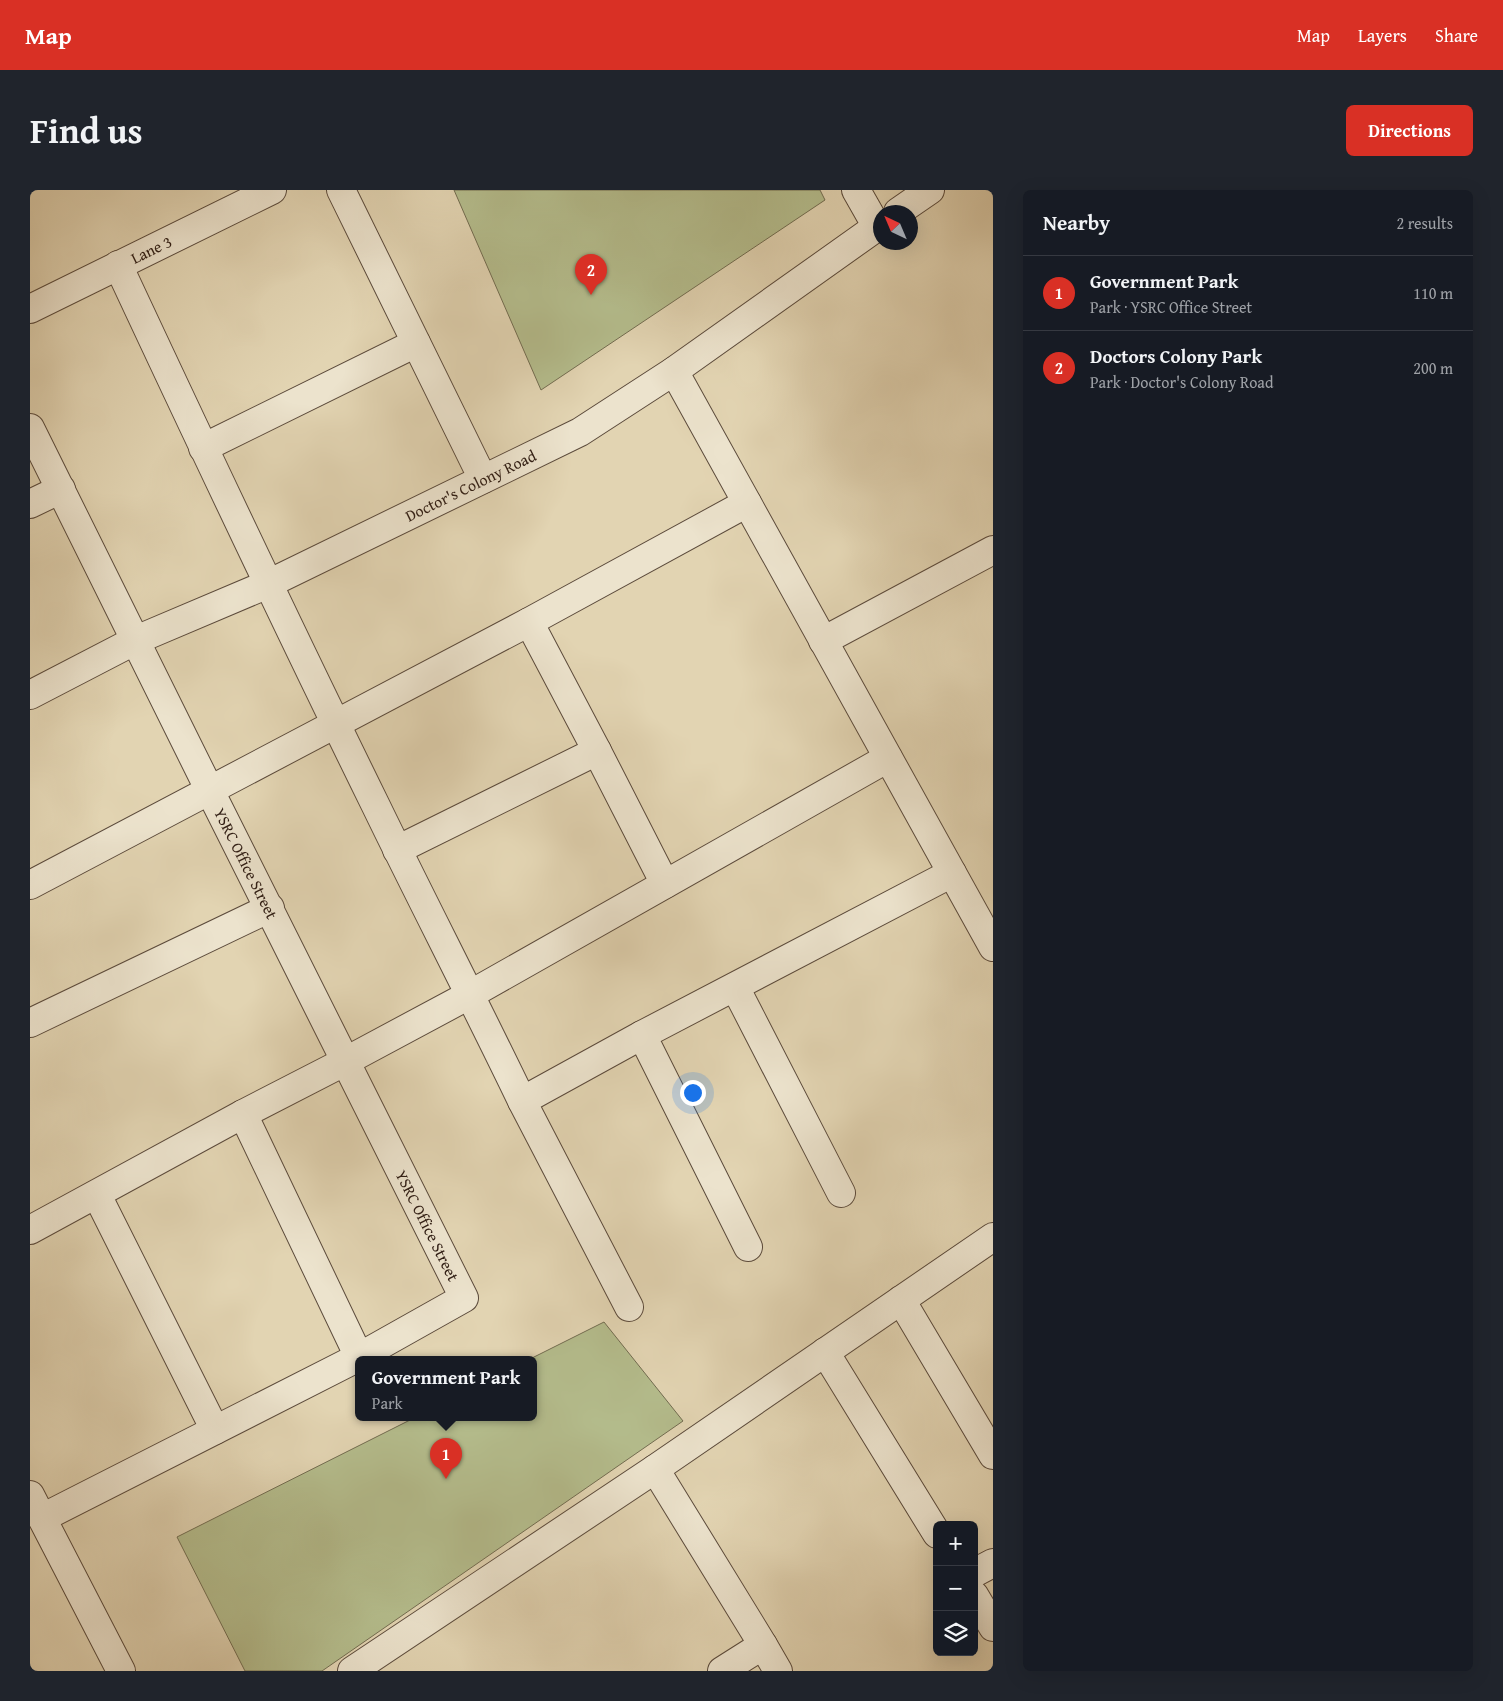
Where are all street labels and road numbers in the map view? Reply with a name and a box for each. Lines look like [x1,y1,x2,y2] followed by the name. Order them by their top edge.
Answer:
[127,229,176,270] street label: Lane 3
[401,443,540,527] street label: Doctor's Colony Road
[208,803,284,923] street label: YSRC Office Street
[390,1166,466,1285] street label: YSRC Office Street

